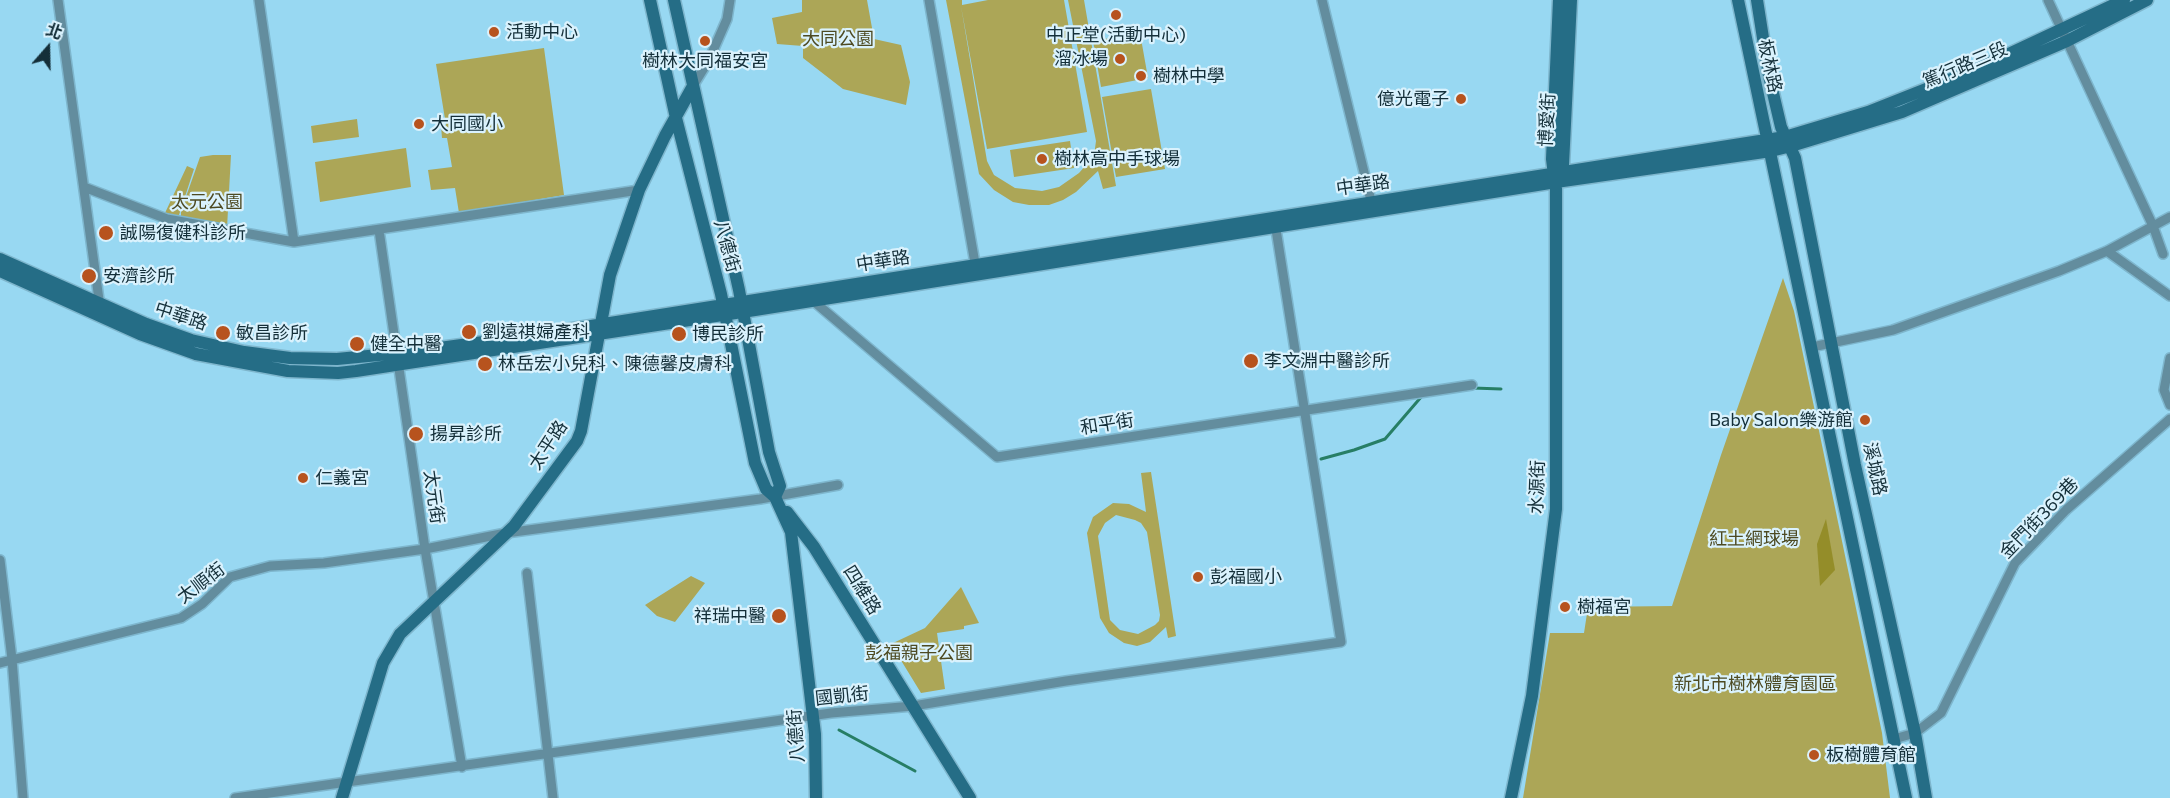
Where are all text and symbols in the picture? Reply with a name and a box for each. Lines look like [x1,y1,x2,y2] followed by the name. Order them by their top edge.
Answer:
[1109,8,1123,22] marker: 中正堂(活動中心)
[18,18,78,78] north arrow
[44,19,65,42] text: 北
[506,21,578,43] place label: 活動中心
[1046,24,1186,46] place label: 中正堂(活動中心)
[487,25,501,39] marker: 活動中心
[802,28,874,50] park label: 大同公園
[698,34,712,48] marker: 樹林大同福安宮
[1754,37,1786,95] street label: 板林路
[1919,37,2011,93] street label: 篤行路三段
[1054,48,1108,70] place label: 溜冰場
[642,50,768,72] place label: 樹林大同福安宮
[1113,52,1127,66] marker: 溜冰場
[1153,65,1225,87] place label: 樹林中學
[1134,69,1148,83] marker: 樹林中學
[1377,88,1449,110] place label: 億光電子
[1454,92,1468,106] marker: 億光電子
[1535,92,1559,148] street label: 博愛街
[431,113,503,135] place label: 大同國小
[412,117,426,131] marker: 大同國小
[1054,148,1180,170] place label: 樹林高中手球場
[1035,152,1049,166] marker: 樹林高中手球場
[1335,171,1391,199] street label: 中華路
[171,191,243,213] park label: 太元公園
[710,217,744,275] street label: 八德街
[120,222,246,244] place label: 誠陽復健科診所
[97,224,115,242] marker: 誠陽復健科診所
[855,246,911,276] street label: 中華路
[103,265,175,287] place label: 安濟診所
[80,267,98,285] marker: 安濟診所
[152,297,210,335] street label: 中華路
[482,321,590,343] place label: 劉遠祺婦產科
[236,322,308,344] place label: 敏昌診所
[460,323,478,341] marker: 劉遠祺婦產科
[692,323,764,345] place label: 博民診所
[214,324,232,342] marker: 敏昌診所
[670,325,688,343] marker: 博民診所
[370,333,442,355] place label: 健全中醫
[348,335,366,353] marker: 健全中醫
[1264,350,1390,372] place label: 李文淵中醫診所
[1242,352,1260,370] marker: 李文淵中醫診所
[498,353,732,375] place label: 林岳宏小兒科、陳德馨皮膚科
[476,355,494,373] marker: 林岳宏小兒科、陳德馨皮膚科
[1079,409,1135,439] street label: 和平街
[1709,409,1853,431] place label: Baby Salon樂游館
[1858,413,1872,427] marker: Baby Salon樂游館
[524,416,572,474] street label: 太平路
[430,423,502,445] place label: 揚昇診所
[407,425,425,443] marker: 揚昇診所
[1859,440,1891,498] street label: 溪城路
[1525,460,1549,514] street label: 水源街
[315,467,369,489] place label: 仁義宮
[420,469,448,525] street label: 太元街
[296,471,310,485] marker: 仁義宮
[1995,473,2083,563] street label: 金門街369巷
[1709,528,1799,550] park label: 紅土網球場
[173,558,229,608] street label: 太順街
[839,561,885,619] street label: 四維路
[1210,566,1282,588] place label: 彭福國小
[1191,570,1205,584] marker: 彭福國小
[1577,596,1631,618] place label: 樹福宮
[1558,600,1572,614] marker: 樹福宮
[694,605,766,627] place label: 祥瑞中醫
[770,607,788,625] marker: 祥瑞中醫
[865,642,973,664] park label: 彭福親子公園
[1674,673,1836,695] park label: 新北市樹林體育園區
[814,682,870,710] street label: 國凱街
[783,708,809,764] street label: 八德街
[1826,744,1916,766] place label: 板樹體育館
[1807,748,1821,762] marker: 板樹體育館

